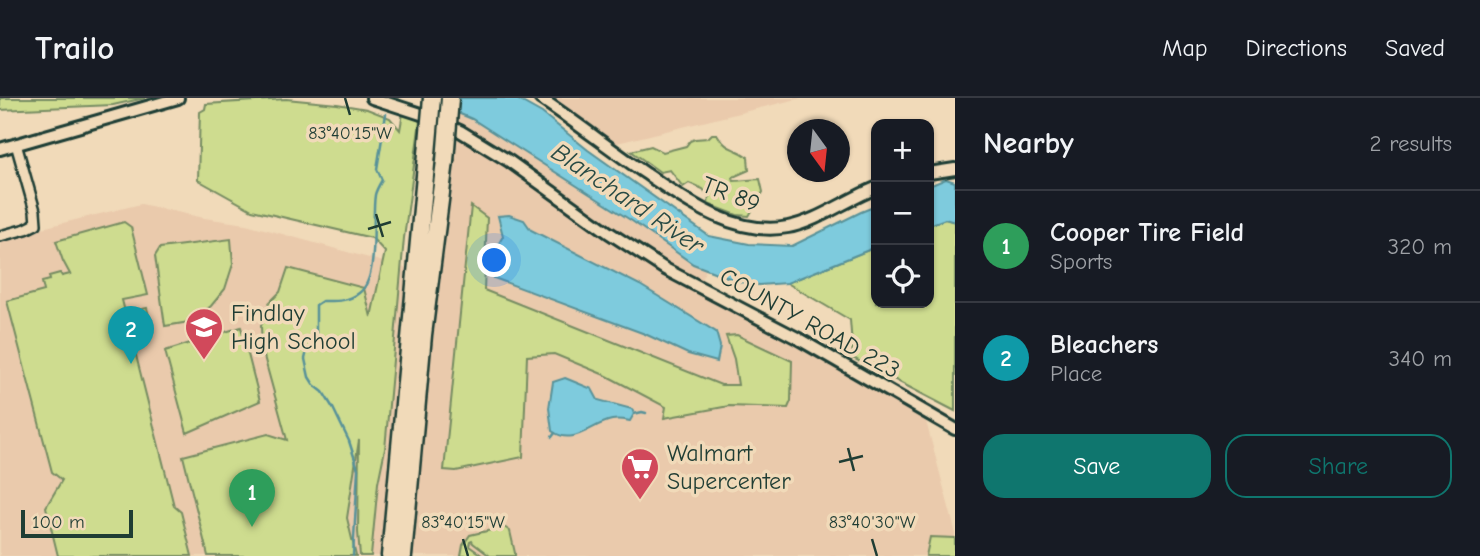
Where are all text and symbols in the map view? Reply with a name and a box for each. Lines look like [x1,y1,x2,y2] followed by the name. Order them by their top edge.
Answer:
[35,29,114,67] text: Trailo
[1162,34,1208,62] text: Map
[1246,34,1347,62] text: Directions
[1385,34,1445,62] text: Saved
[787,119,850,182] north arrow
[871,119,934,308] map controls
[871,119,934,182] button: +
[308,123,392,144] text: 83°40'15"W
[983,126,1074,161] text: Nearby
[1370,130,1452,157] text: 2 results
[546,137,711,262] water label: Blanchard River
[698,170,764,218] street label: TR 89
[871,182,934,245] button: −
[1050,218,1244,248] text: Cooper Tire Field
[1001,233,1011,260] text: 1
[1388,233,1452,260] text: 320 m
[477,243,511,277] your location
[871,245,934,308] button: locate
[1050,248,1112,275] text: Sports
[715,262,905,384] street label: COUNTY ROAD 223
[231,299,356,355] place label: Findlay High School
[108,306,154,364] pin: 2
[183,306,225,361] school or university icon: Findlay High School
[1050,330,1158,360] text: Bleachers
[1000,345,1012,372] text: 2
[1389,345,1452,372] text: 340 m
[1050,360,1102,387] text: Place
[983,434,1211,498] button: Save
[1225,434,1452,498] button: Share
[667,439,791,495] place label: Walmart Supercenter
[619,446,661,501] supermarket icon: Walmart Supercenter
[229,469,275,527] pin: 1
[21,507,133,539] scale bar
[32,511,85,533] text: 100 m
[421,512,505,533] text: 83°40'15"W
[829,512,916,533] text: 83°40'30"W

